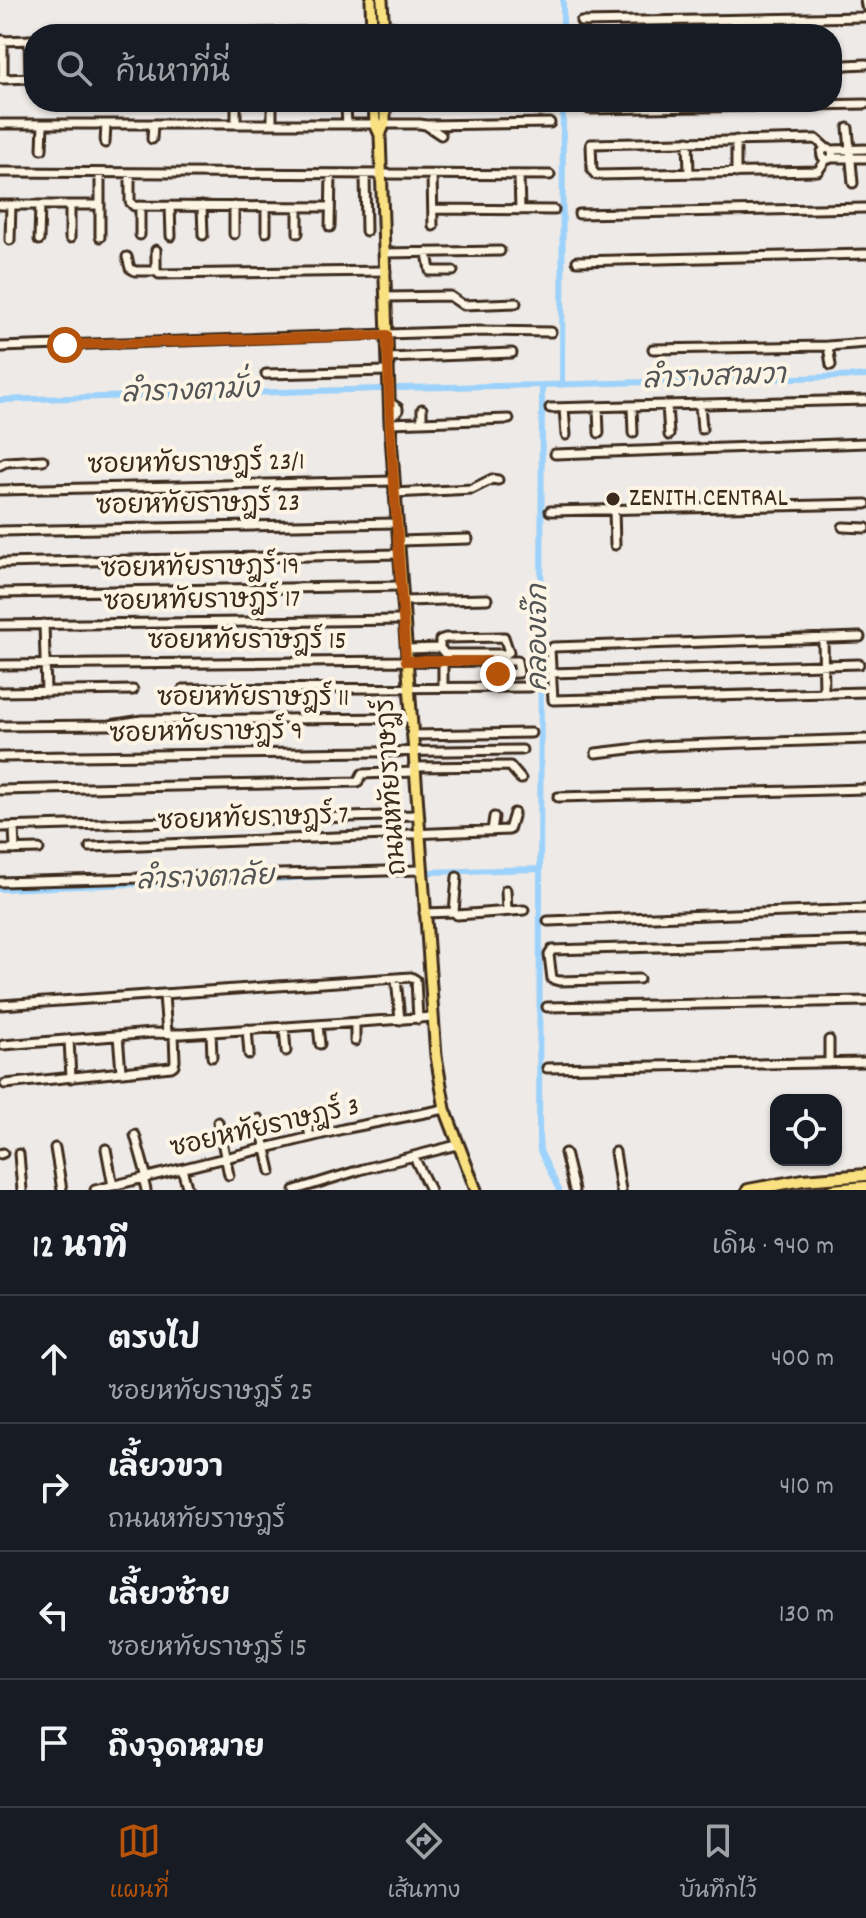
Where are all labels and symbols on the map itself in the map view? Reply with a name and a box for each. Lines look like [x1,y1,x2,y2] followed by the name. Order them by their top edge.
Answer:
[47,327,83,363] route start
[642,355,788,402] water label: ลำรางสามวา
[120,363,263,416] water label: ลำรางตามั่ง
[87,444,305,485] street label: ซอยหทัยราษฎร์ 23/1
[629,481,789,518] place label: ZENITH CENTRAL
[96,485,300,526] street label: ซอยหทัยราษฎร์ 23
[604,490,622,508] marker: ZENITH CENTRAL
[100,548,300,589] street label: ซอยหทัยราษฎร์ 19
[103,581,301,622] street label: ซอยหทัยราษฎร์ 17
[519,582,561,692] water label: คลองเจ๊ก
[147,623,347,661] street label: ซอยหทัยราษฎร์ 15
[480,656,516,692] route end
[157,680,349,718] street label: ซอยหทัยราษฎร์ 11
[367,697,418,877] street label: ถนนหทัยราษฎร์
[109,713,303,754] street label: ซอยหทัยราษฎร์ 9
[157,797,349,842] street label: ซอยหทัยราษฎร์ 7
[135,857,277,903] water label: ลำรางตาลัย
[167,1088,363,1169] street label: ซอยหทัยราษฎร์ 3

